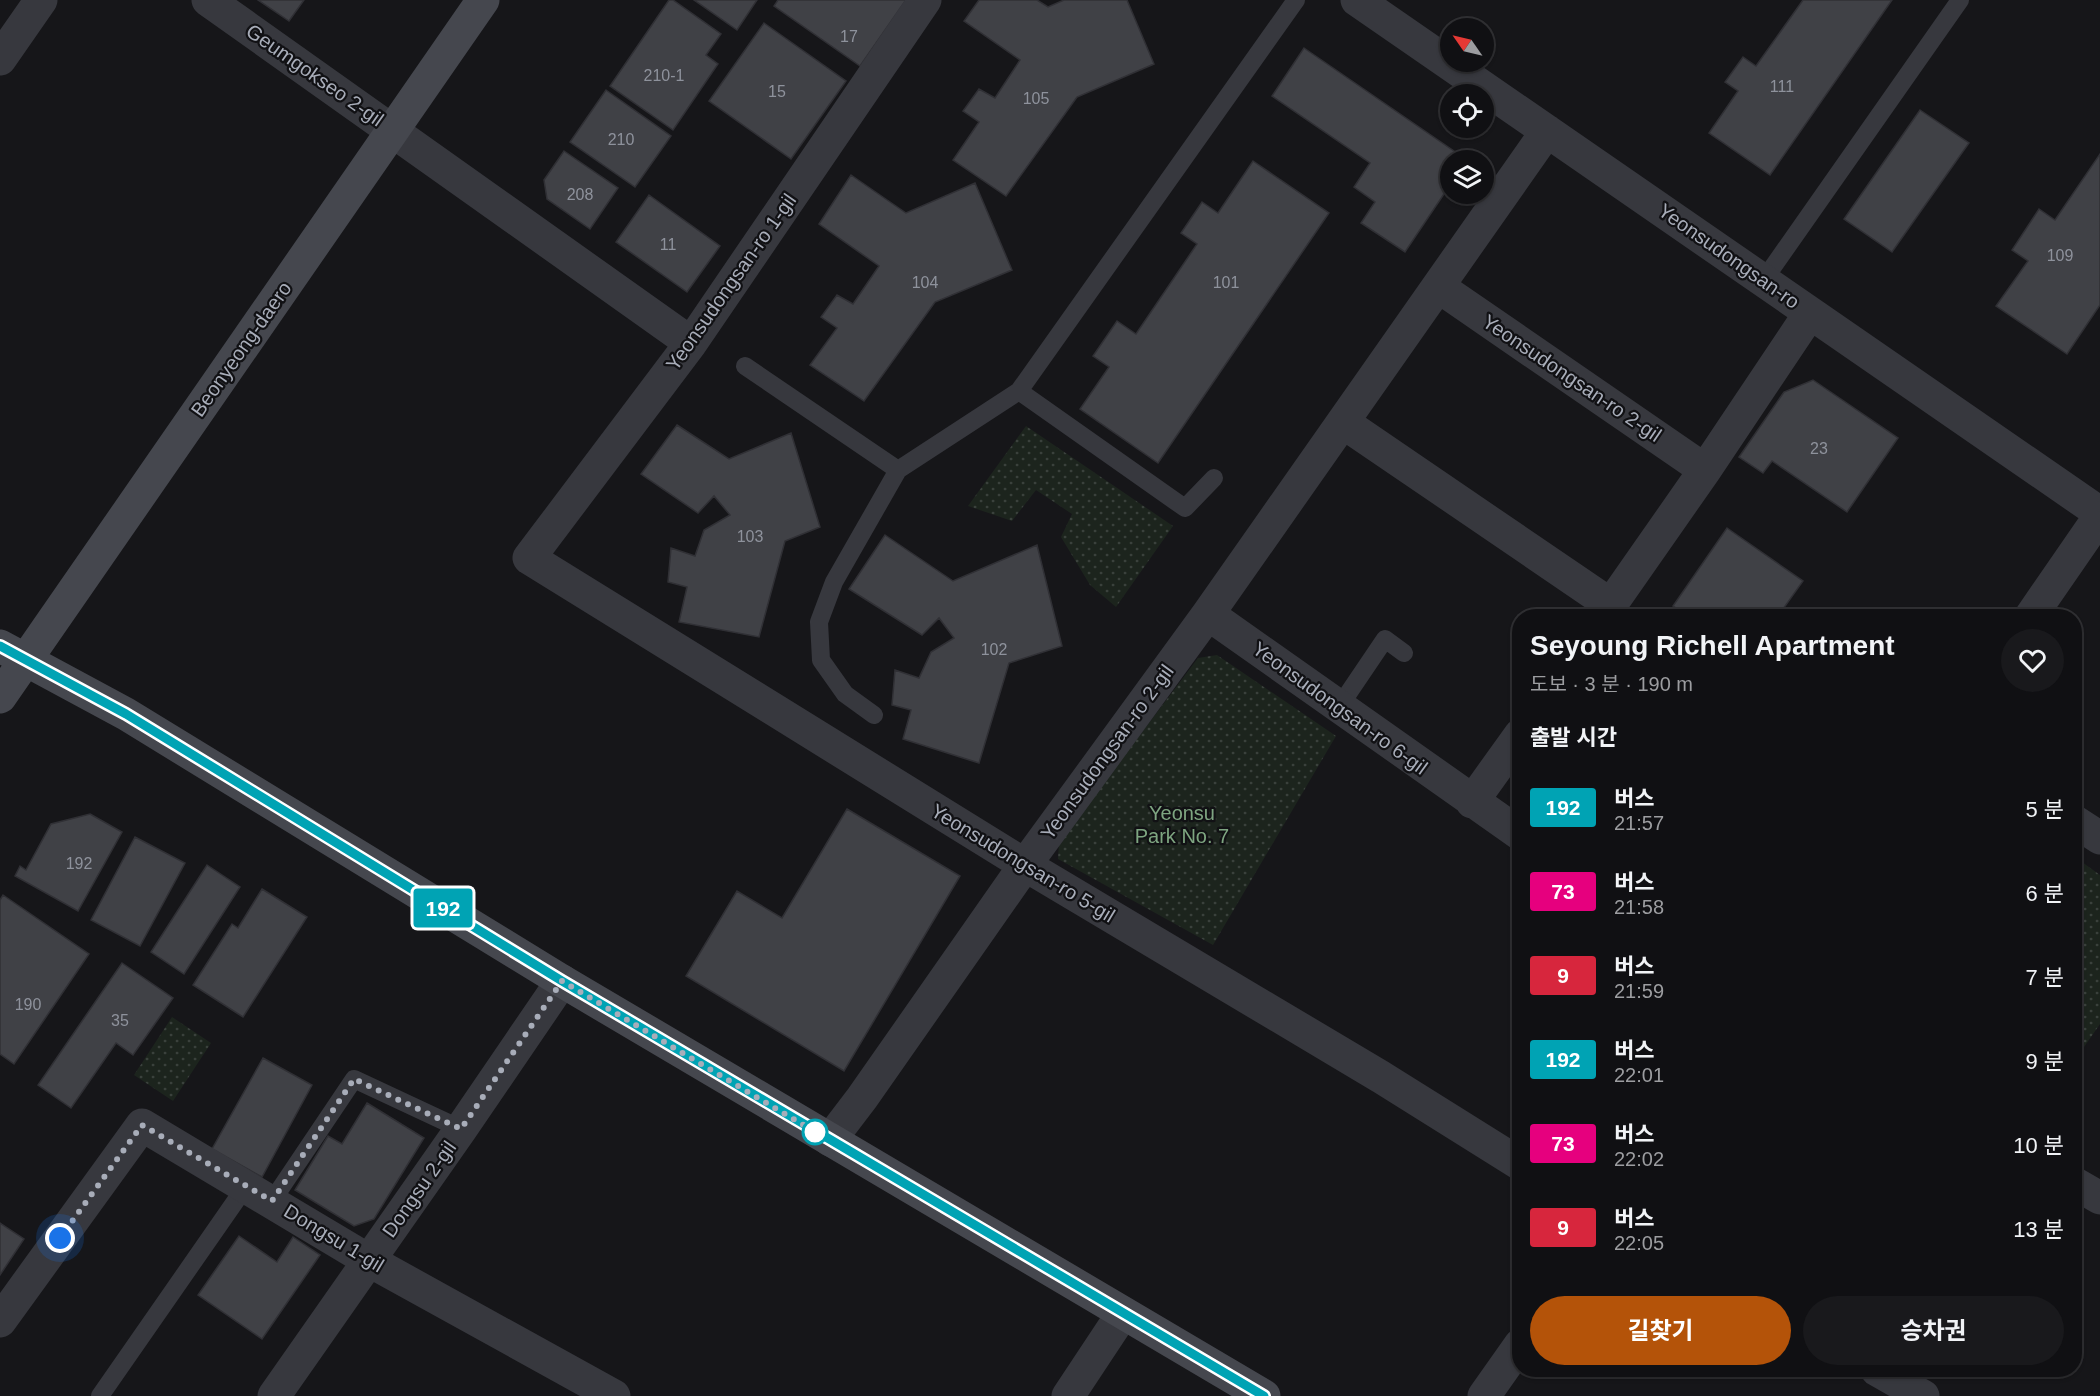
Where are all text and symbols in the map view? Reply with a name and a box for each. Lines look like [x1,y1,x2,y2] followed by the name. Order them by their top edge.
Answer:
[1440,18,1494,72] north arrow
[1440,18,1494,204] map controls
[242,19,388,131] street label: Geumgokseo 2-gil
[840,28,858,45] house number: 17
[644,67,685,84] house number: 210-1
[1770,78,1794,95] house number: 111
[768,83,786,100] house number: 15
[1440,84,1494,138] button: locate
[1023,90,1049,107] house number: 105
[608,131,634,148] house number: 210
[1440,150,1494,204] button: layers
[567,186,593,203] house number: 208
[662,189,800,375] street label: Yeonsudongsan-ro 1-gil
[1654,199,1804,313] street label: Yeonsudongsan-ro
[660,236,676,253] house number: 11
[2047,247,2073,264] house number: 109
[912,274,938,291] house number: 104
[1213,274,1239,291] house number: 101
[186,278,296,420] street label: Beonyeong-daero
[1479,310,1665,446] street label: Yeonsudongsan-ro 2-gil
[1810,440,1828,457] house number: 23
[737,528,763,545] house number: 103
[2001,629,2064,692] button: heart
[1530,630,1895,661] text: Seyoung Richell Apartment
[1248,637,1432,779] street label: Yeonsudongsan-ro 6-gil
[981,641,1007,658] house number: 102
[1036,660,1178,844] street label: Yeonsudongsan-ro 2-gil
[1530,673,1693,695] text: 도보 · 3 분 · 190 m
[1530,725,1617,750] text: 출발 시간
[1614,786,1654,811] text: 버스
[1545,796,1581,819] text: 192
[2025,797,2064,822] text: 5 분
[927,799,1119,927] street label: Yeonsudongsan-ro 5-gil
[1135,802,1229,847] park label: Yeonsu Park No. 7
[1614,812,1664,834] text: 21:57
[66,855,92,872] house number: 192
[1614,870,1654,895] text: 버스
[1551,880,1575,903] text: 73
[2025,881,2064,906] text: 6 분
[408,888,478,928] line badge: 192
[1614,896,1664,918] text: 21:58
[425,897,461,920] text: 192
[1614,954,1654,979] text: 버스
[1557,964,1569,987] text: 9
[2025,965,2064,990] text: 7 분
[1614,980,1664,1002] text: 21:59
[15,996,41,1013] house number: 190
[111,1012,129,1029] house number: 35
[1614,1038,1654,1063] text: 버스
[1545,1048,1581,1071] text: 192
[2025,1049,2064,1074] text: 9 분
[1614,1064,1664,1086] text: 22:01
[802,1119,828,1145] unlabelled marker
[1614,1122,1654,1147] text: 버스
[1551,1132,1575,1155] text: 73
[2013,1133,2064,1158] text: 10 분
[378,1137,460,1241] street label: Dongsu 2-gil
[1614,1148,1664,1170] text: 22:02
[280,1200,388,1276] street label: Dongsu 1-gil
[1614,1206,1654,1231] text: 버스
[1557,1216,1569,1239] text: 9
[2013,1217,2064,1242] text: 13 분
[45,1223,75,1253] your location
[1614,1232,1664,1254] text: 22:05
[1530,1296,1791,1365] button: 길찾기
[1803,1296,2064,1365] button: 승차권

